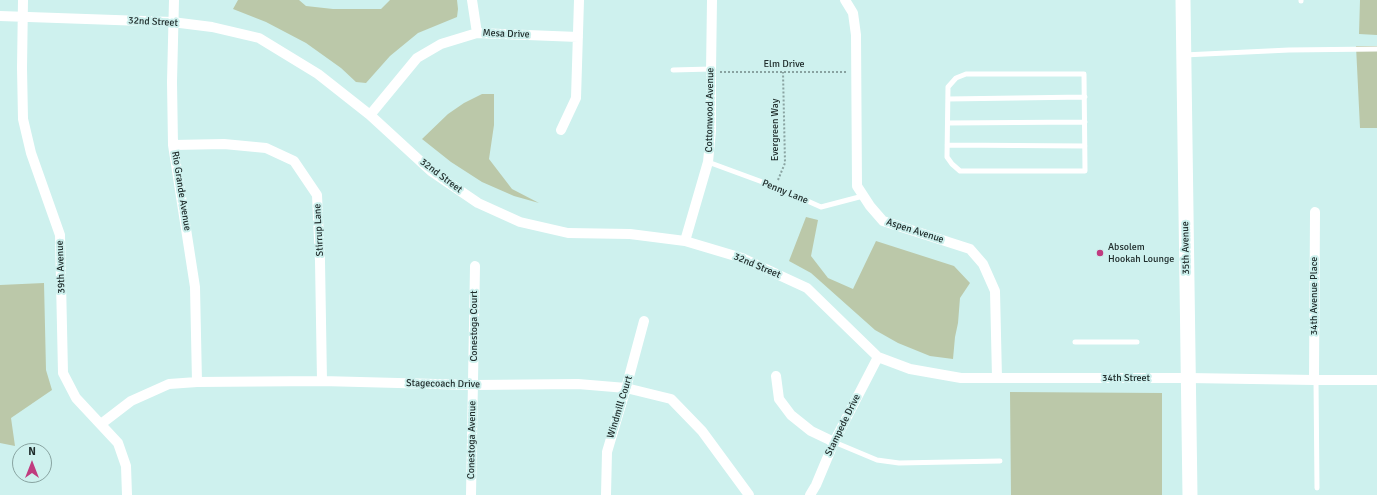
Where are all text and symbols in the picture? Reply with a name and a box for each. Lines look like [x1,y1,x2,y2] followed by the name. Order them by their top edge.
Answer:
[128,15,178,29] street label: 32nd Street
[482,27,530,41] street label: Mesa Drive
[763,58,805,70] street label: Elm Drive
[703,68,717,152] street label: Cottonwood Avenue
[769,99,781,161] street label: Evergreen Way
[169,150,193,232] street label: Rio Grande Avenue
[417,156,465,196] street label: 32nd Street
[760,177,810,207] street label: Penny Lane
[312,203,326,257] street label: Stirrup Lane
[885,216,945,246] street label: Aspen Avenue
[1180,221,1192,275] street label: 35th Avenue
[54,240,68,294] street label: 39th Avenue
[1108,241,1174,264] place label: Absolem Hookah Lounge
[1095,248,1105,258] marker: Absolem Hookah Lounge
[732,251,782,281] street label: 32nd Street
[1308,257,1320,335] street label: 34th Avenue Place
[468,290,480,362] street label: Conestoga Court
[1102,372,1150,384] street label: 34th Street
[605,374,635,440] street label: Windmill Court
[406,377,480,391] street label: Stagecoach Drive
[823,392,863,458] street label: Stampede Drive
[465,401,479,479] street label: Conestoga Avenue
[12,443,52,483] north arrow
[28,445,36,458] text: N

